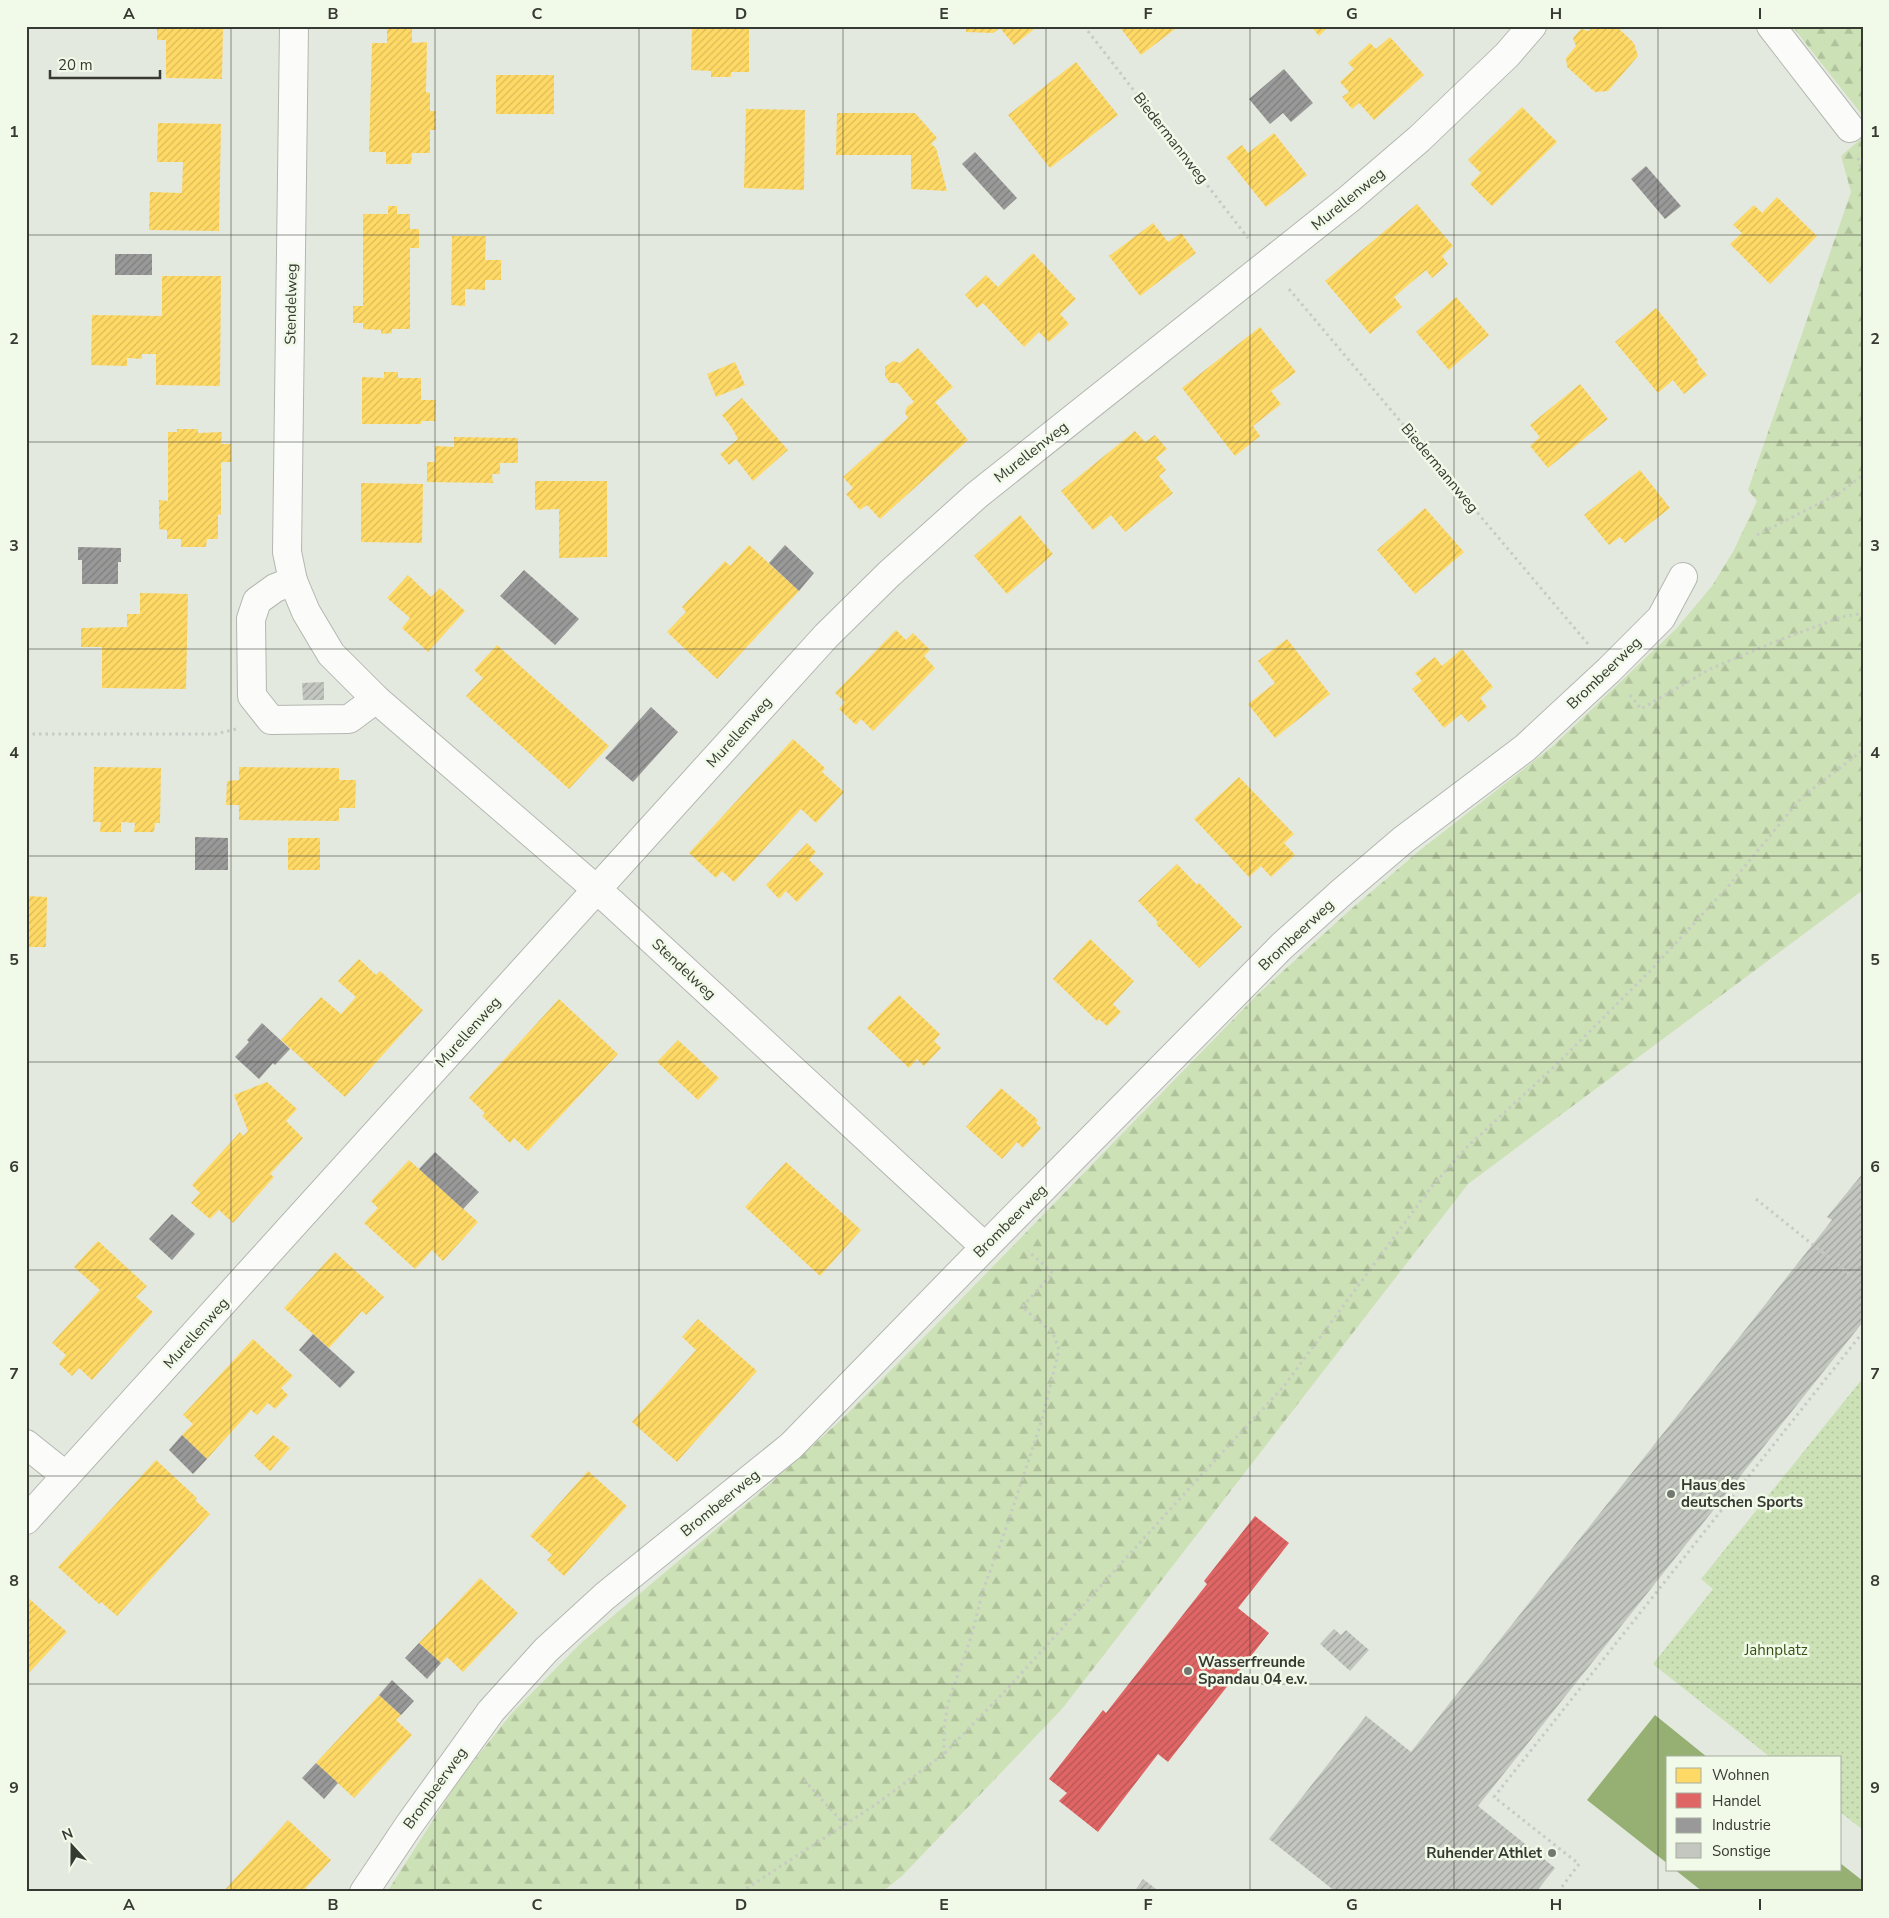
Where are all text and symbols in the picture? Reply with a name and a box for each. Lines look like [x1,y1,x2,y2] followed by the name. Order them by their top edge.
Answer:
[123,3,135,25] text: A
[327,3,339,25] text: B
[532,3,543,25] text: C
[735,3,747,25] text: D
[939,3,949,25] text: E
[1144,3,1153,25] text: F
[1346,3,1358,25] text: G
[1550,3,1562,25] text: H
[1758,3,1762,25] text: I
[50,48,160,80] scale bar
[58,55,93,75] text: 20 m
[1129,88,1213,188] street label: Biedermannweg
[9,121,19,143] text: 1
[1870,121,1880,143] text: 1
[1307,163,1389,235] street label: Murellenweg
[280,263,302,345] street label: Stendelweg
[9,328,19,350] text: 2
[1870,328,1880,350] text: 2
[990,417,1072,487] street label: Murellenweg
[1397,419,1483,517] street label: Biedermannweg
[9,535,19,557] text: 3
[1870,535,1880,557] text: 3
[1562,632,1646,714] street label: Brombeerweg
[702,692,776,772] street label: Murellenweg
[9,742,19,764] text: 4
[1870,742,1880,764] text: 4
[1254,895,1338,975] street label: Brombeerweg
[648,934,720,1004] street label: Stendelweg
[9,949,19,971] text: 5
[1870,949,1880,971] text: 5
[431,992,505,1072] street label: Murellenweg
[9,1156,19,1178] text: 6
[1870,1156,1880,1178] text: 6
[969,1180,1051,1262] street label: Brombeerweg
[159,1293,233,1373] street label: Murellenweg
[9,1363,19,1385] text: 7
[1870,1363,1880,1385] text: 7
[676,1465,764,1541] street label: Brombeerweg
[1681,1475,1803,1512] place label: Haus des deutschen Sports
[1665,1488,1677,1500] marker: Haus des deutschen Sports
[9,1570,19,1592] text: 8
[1870,1570,1880,1592] text: 8
[1743,1640,1808,1660] park label: Jahnplatz
[1198,1652,1307,1689] place label: Wasserfreunde Spandau 04 e.v.
[1182,1665,1194,1677] marker: Wasserfreunde Spandau 04 e.v.
[399,1743,471,1833] street label: Brombeerweg
[1666,1756,1842,1870] legend
[1712,1765,1770,1785] text: Wohnen
[9,1777,19,1799] text: 9
[1870,1777,1880,1799] text: 9
[1712,1791,1762,1811] text: Handel
[1712,1815,1771,1835] text: Industrie
[48,1820,98,1870] north arrow
[59,1824,76,1845] text: N
[1712,1841,1771,1861] text: Sonstige
[1426,1843,1542,1863] place label: Ruhender Athlet
[1546,1847,1558,1859] marker: Ruhender Athlet
[123,1894,135,1916] text: A
[327,1894,339,1916] text: B
[532,1894,543,1916] text: C
[735,1894,747,1916] text: D
[939,1894,949,1916] text: E
[1144,1894,1153,1916] text: F
[1346,1894,1358,1916] text: G
[1550,1894,1562,1916] text: H
[1758,1894,1762,1916] text: I

